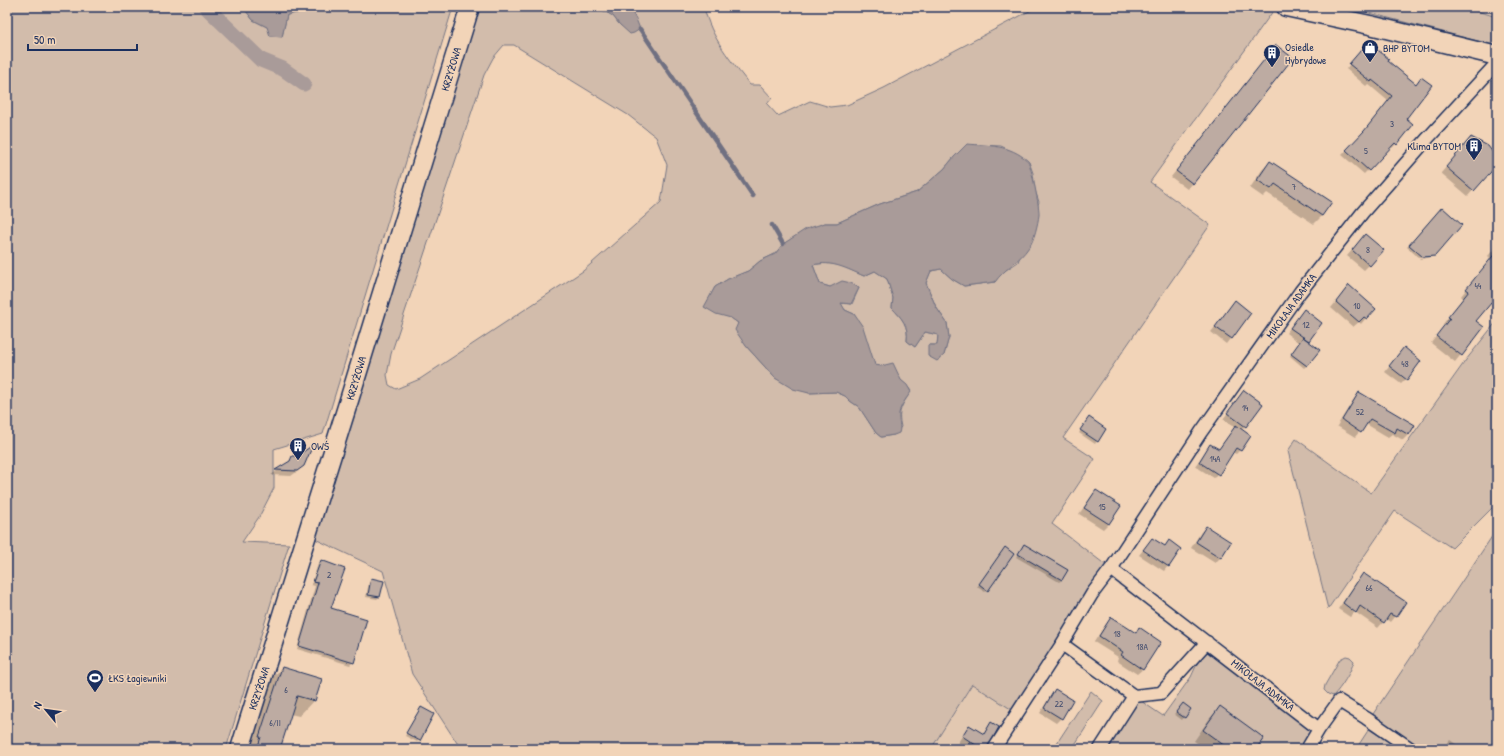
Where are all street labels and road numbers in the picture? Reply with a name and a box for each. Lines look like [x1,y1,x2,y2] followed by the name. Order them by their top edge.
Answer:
[438,45,464,93] street label: KRZYŻOWA
[1263,270,1320,341] street label: MIKOŁAJA ADAMKA
[343,354,369,402] street label: KRZYŻOWA
[1228,656,1298,715] street label: MIKOŁAJA ADAMKA
[245,664,273,712] street label: KRZYŻOWA

